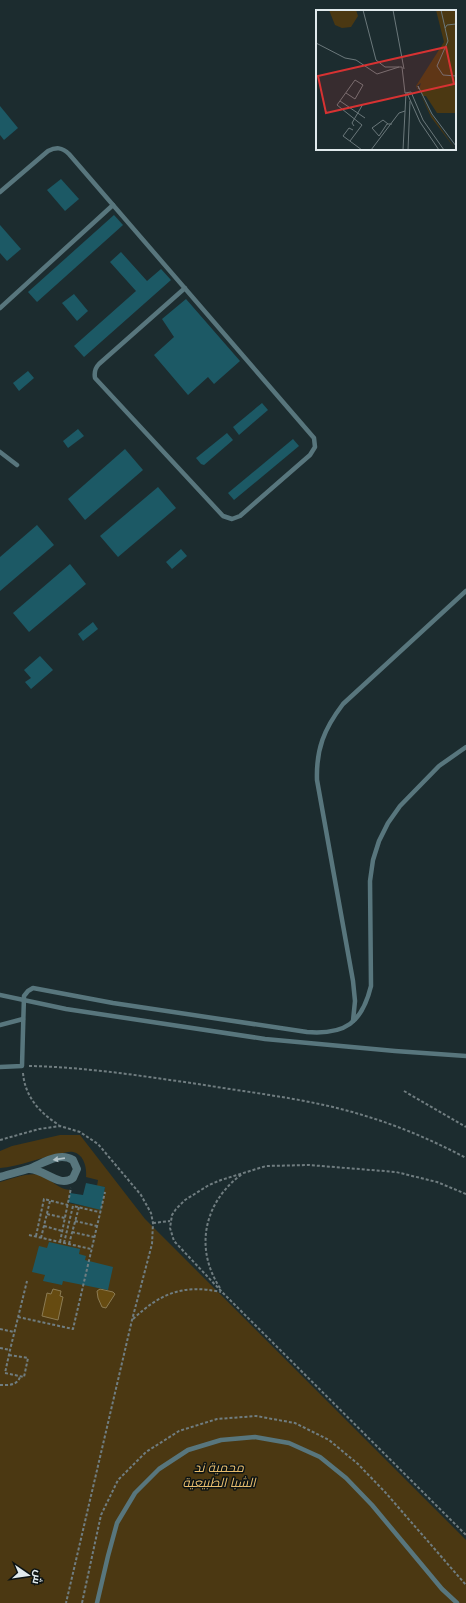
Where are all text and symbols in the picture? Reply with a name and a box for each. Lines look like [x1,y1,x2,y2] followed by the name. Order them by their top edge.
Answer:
[316,10,456,150] inset map
[53,1156,65,1162] one-way arrow
[182,1458,257,1491] park label: محمية ند الشبا الطبيعية
[8,1555,48,1595] north arrow
[29,1569,46,1586] text: ش

